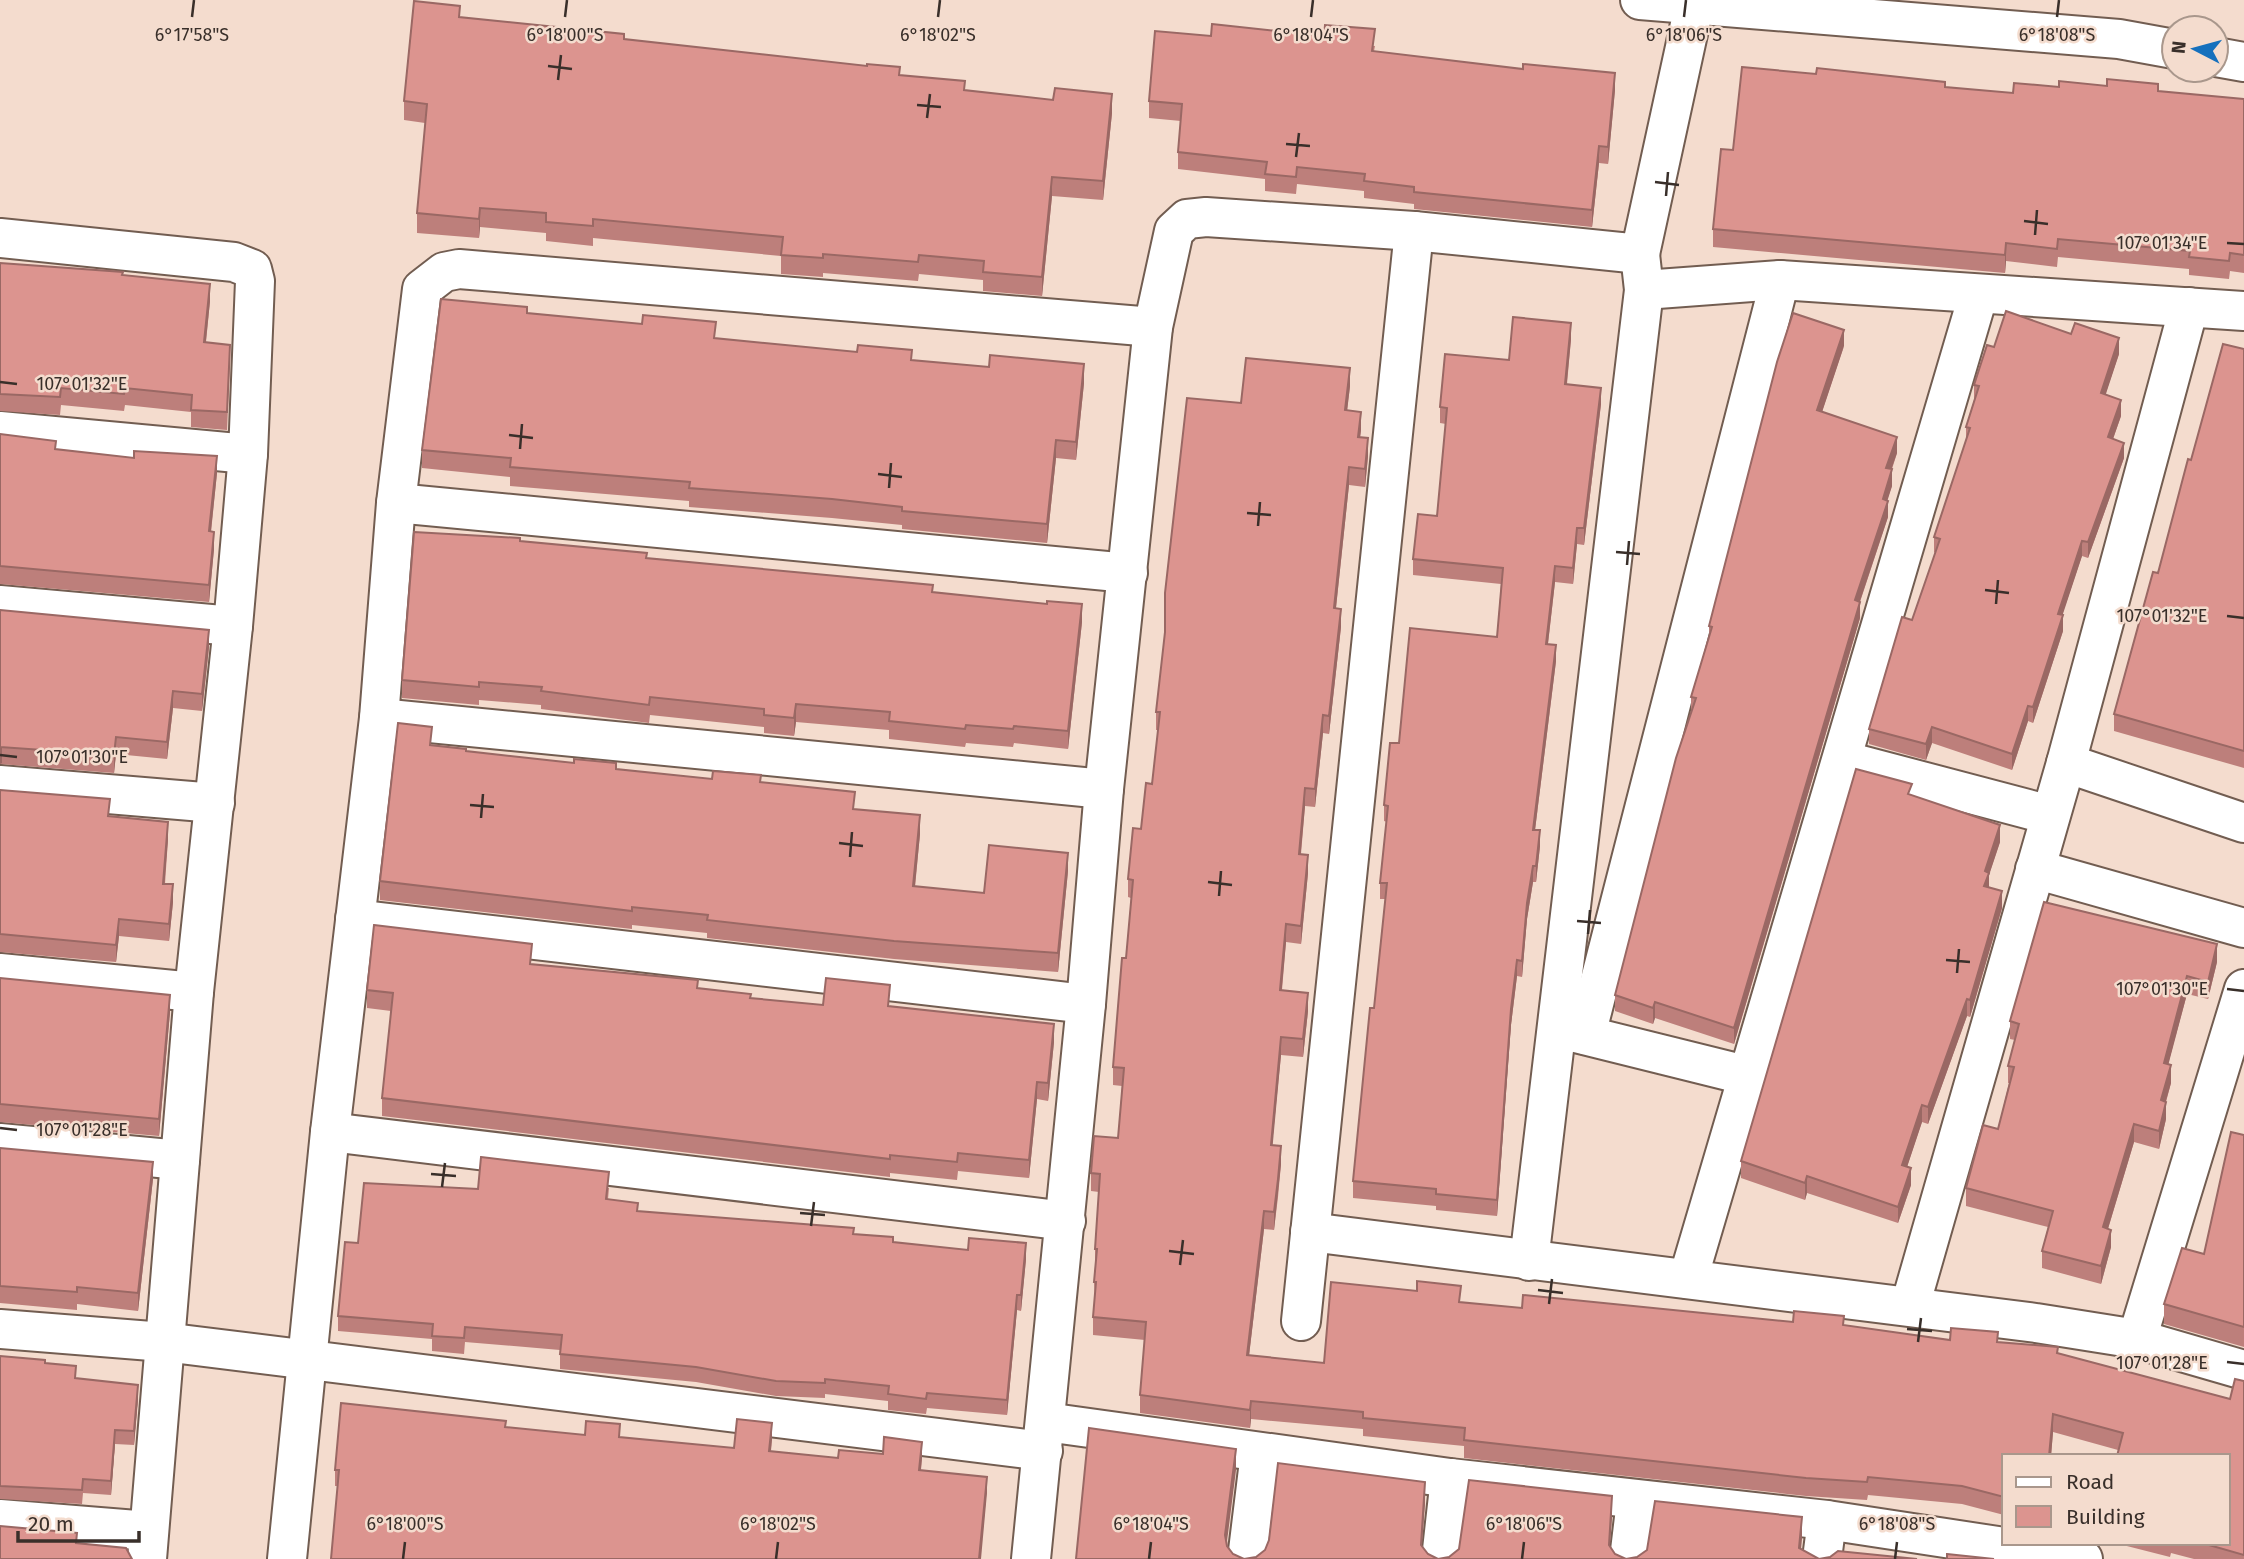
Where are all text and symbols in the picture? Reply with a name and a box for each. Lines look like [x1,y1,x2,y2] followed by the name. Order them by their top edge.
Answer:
[2160,14,2230,84] north arrow
[155,24,229,46] text: 6°17'58"S
[527,24,604,46] text: 6°18'00"S
[900,24,976,46] text: 6°18'02"S
[1273,24,1349,46] text: 6°18'04"S
[1646,24,1722,46] text: 6°18'06"S
[2019,24,2096,46] text: 6°18'08"S
[2166,40,2191,55] text: N
[2117,232,2207,254] text: 107°01'34"E
[37,373,127,395] text: 107°01'32"E
[2117,605,2207,627] text: 107°01'32"E
[36,746,128,768] text: 107°01'30"E
[2116,978,2208,1000] text: 107°01'30"E
[36,1119,128,1141] text: 107°01'28"E
[2116,1352,2208,1374] text: 107°01'28"E
[2002,1454,2230,1545] legend
[2066,1469,2114,1495] text: Road
[18,1500,138,1544] scale bar
[2066,1504,2145,1530] text: Building
[28,1511,74,1537] text: 20 m
[367,1513,444,1535] text: 6°18'00"S
[740,1513,816,1535] text: 6°18'02"S
[1113,1513,1189,1535] text: 6°18'04"S
[1486,1513,1562,1535] text: 6°18'06"S
[1859,1513,1936,1535] text: 6°18'08"S

